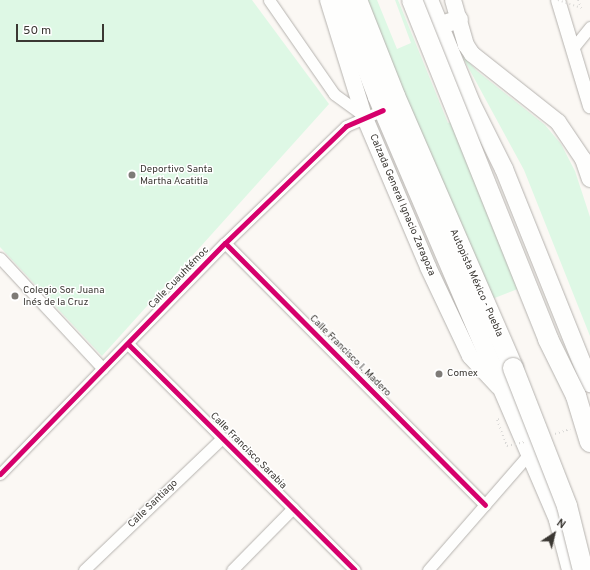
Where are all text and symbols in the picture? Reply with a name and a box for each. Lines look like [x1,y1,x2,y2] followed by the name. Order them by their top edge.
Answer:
[18,16,106,42] scale bar
[23,23,51,39] text: 50 m
[367,132,437,278] street label: Calzada General Ignacio Zaragoza
[140,163,212,186] place label: Deportivo Santa Martha Acatitla
[127,170,137,180] marker: Deportivo Santa Martha Acatitla
[447,227,505,339] street label: Autopista México - Puebla
[146,244,212,312] street label: Calle Cuauhtémoc
[23,284,104,308] place label: Colegio Sor Juana Inés de la Cruz
[10,291,20,301] marker: Colegio Sor Juana Inés de la Cruz
[307,313,393,399] street label: Calle Francisco I. Madero
[447,368,478,380] place label: Comex
[434,369,444,379] marker: Comex
[207,410,289,492] street label: Calle Francisco Sarabia
[126,477,180,531] street label: Calle Santiago
[534,514,574,554] north arrow
[554,516,568,532] text: N

